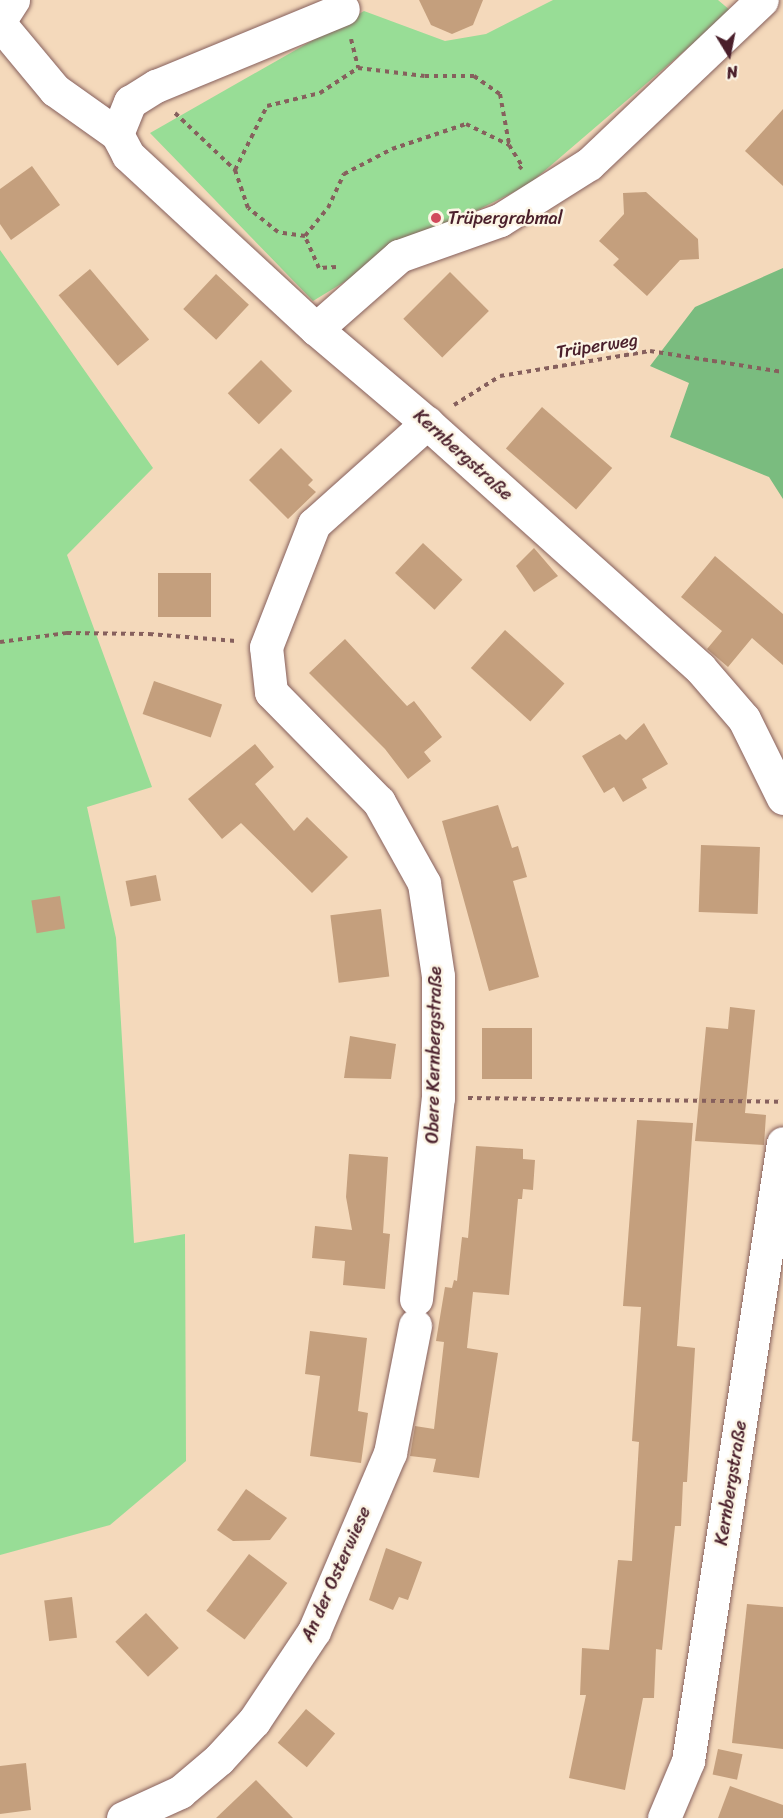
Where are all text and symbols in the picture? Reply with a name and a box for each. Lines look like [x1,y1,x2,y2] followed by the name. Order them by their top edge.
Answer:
[699,24,759,84] north arrow
[724,57,740,87] text: N
[448,207,563,229] place label: Trüpergrabmal
[429,211,443,225] marker: Trüpergrabmal
[555,329,639,363] street label: Trüperweg
[409,405,517,505] street label: Kernbergstraße
[422,966,446,1144] street label: Obere Kernbergstraße
[710,1419,752,1547] street label: Kernbergstraße
[297,1503,375,1645] street label: An der Osterwiese

